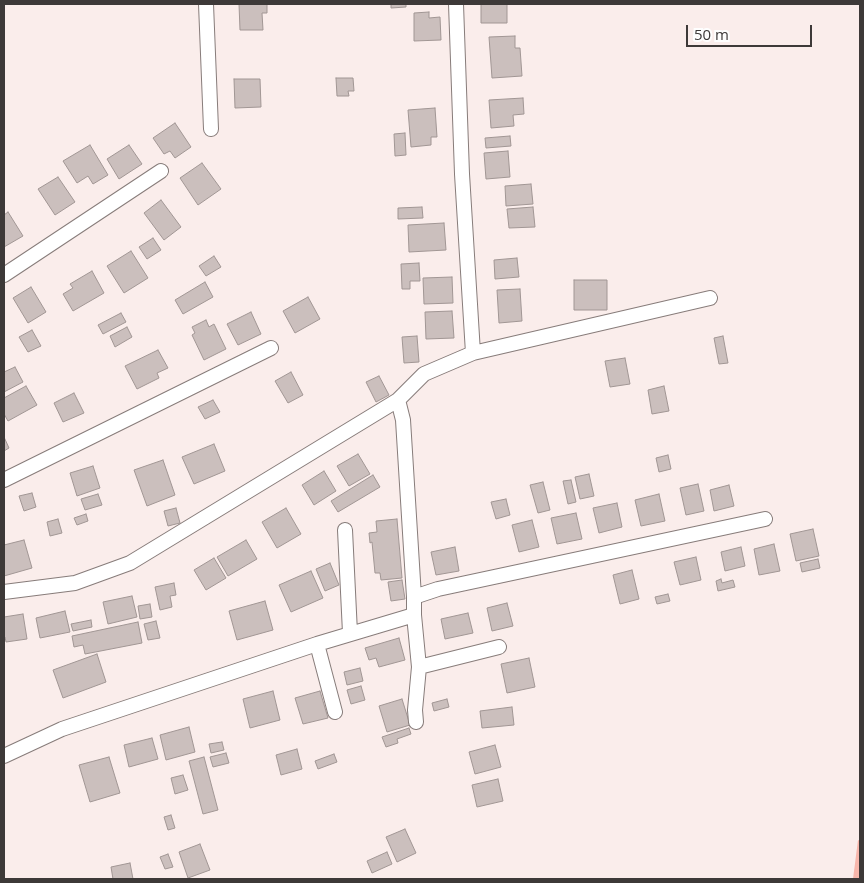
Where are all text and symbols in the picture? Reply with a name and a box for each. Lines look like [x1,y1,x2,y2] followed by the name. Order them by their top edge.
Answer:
[689,15,815,47] scale bar
[694,24,729,44] text: 50 m

